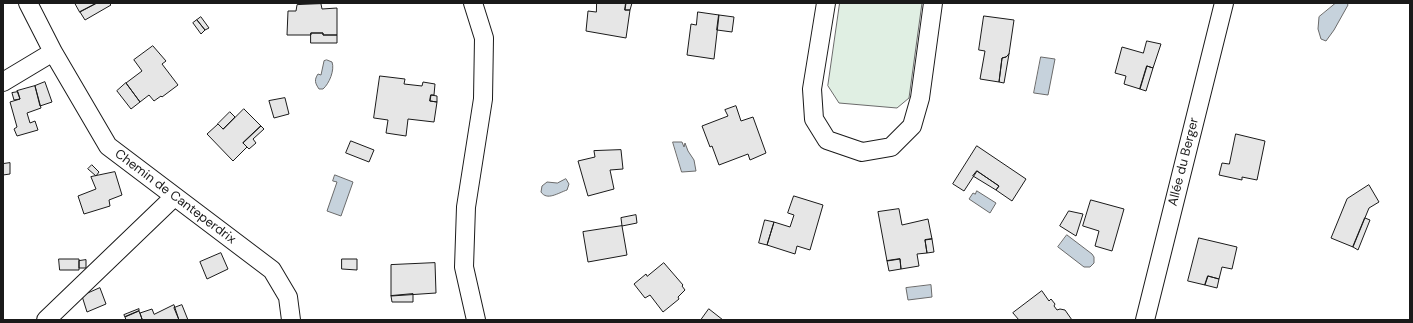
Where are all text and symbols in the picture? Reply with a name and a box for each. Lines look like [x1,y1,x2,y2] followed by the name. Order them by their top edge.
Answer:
[1165,116,1203,208] street label: Allée du Berger
[111,146,239,248] street label: Chemin de Canteperdrix

